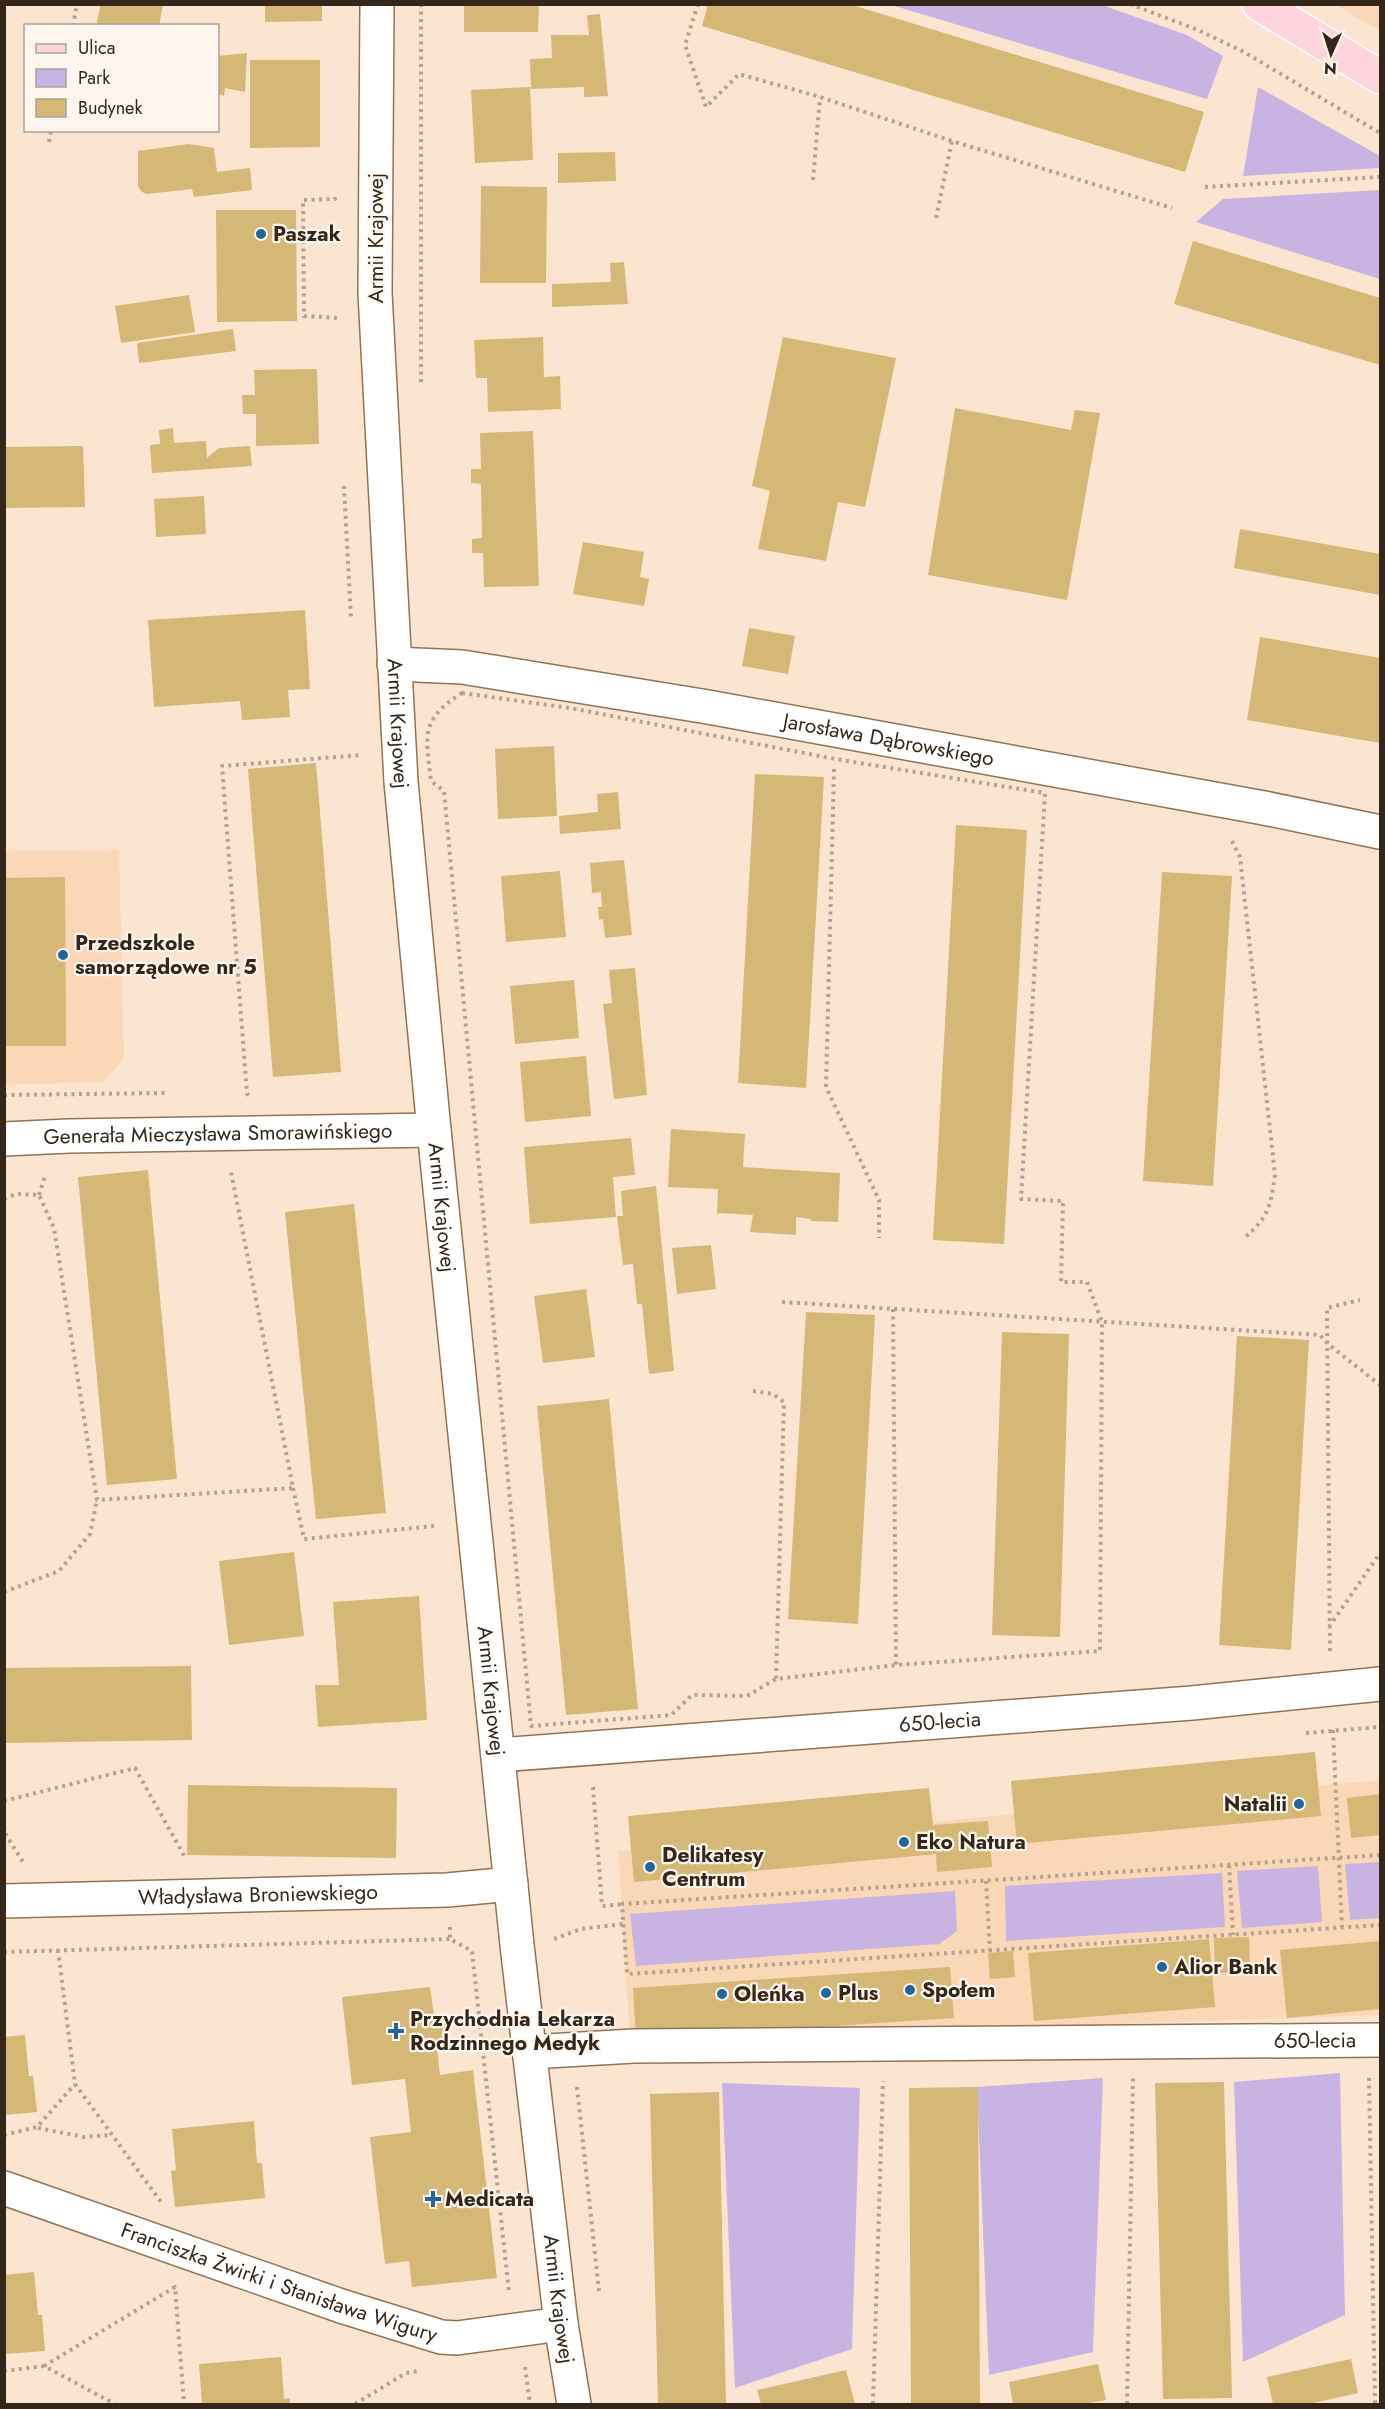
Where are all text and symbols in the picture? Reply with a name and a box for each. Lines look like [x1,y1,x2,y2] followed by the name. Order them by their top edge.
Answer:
[24,24,219,132] legend
[1301,24,1361,84] north arrow
[78,35,115,61] text: Ulica
[1323,57,1337,80] text: N
[78,65,110,91] text: Park
[78,95,142,121] text: Budynek
[361,173,391,303] street label: Armii Krajowej
[273,219,341,249] place label: Paszak
[254,227,268,241] marker: Paszak
[379,658,417,790] street label: Armii Krajowej
[778,705,997,774] street label: Jarosława Dąbrowskiego
[75,928,257,982] place label: Przedszkole samorządowe nr 5
[56,948,70,962] marker: Przedszkole samorządowe nr 5
[43,1116,393,1152] street label: Generała Mieczysława Smorawińskiego
[420,1141,463,1274] street label: Armii Krajowej
[470,1624,513,1757] street label: Armii Krajowej
[898,1704,982,1740] street label: 650-lecia
[1224,1789,1287,1819] place label: Natalii
[1292,1797,1306,1811] marker: Natalii
[916,1827,1026,1857] place label: Eko Natura
[897,1835,911,1849] marker: Eko Natura
[662,1840,765,1894] place label: Delikatesy Centrum
[643,1860,657,1874] marker: Delikatesy Centrum
[138,1877,378,1913] street label: Władysława Broniewskiego
[1173,1952,1278,1982] place label: Alior Bank
[1155,1960,1169,1974] marker: Alior Bank
[922,1975,995,2005] place label: Społem
[838,1978,879,2008] place label: Plus
[734,1979,804,2009] place label: Oleńka
[903,1983,917,1997] marker: Społem
[819,1986,833,2000] marker: Plus
[715,1987,729,2001] marker: Oleńka
[410,2004,615,2058] place label: Przychodnia Lekarza Rodzinnego Medyk
[387,2022,405,2040] marker: Przychodnia Lekarza Rodzinnego Medyk
[1274,2025,1356,2056] street label: 650-lecia
[445,2184,534,2214] place label: Medicata
[426,2192,440,2206] marker: Medicata
[117,2215,442,2350] street label: Franciszka Żwirki i Stanisława Wigury
[536,2233,582,2366] street label: Armii Krajowej

